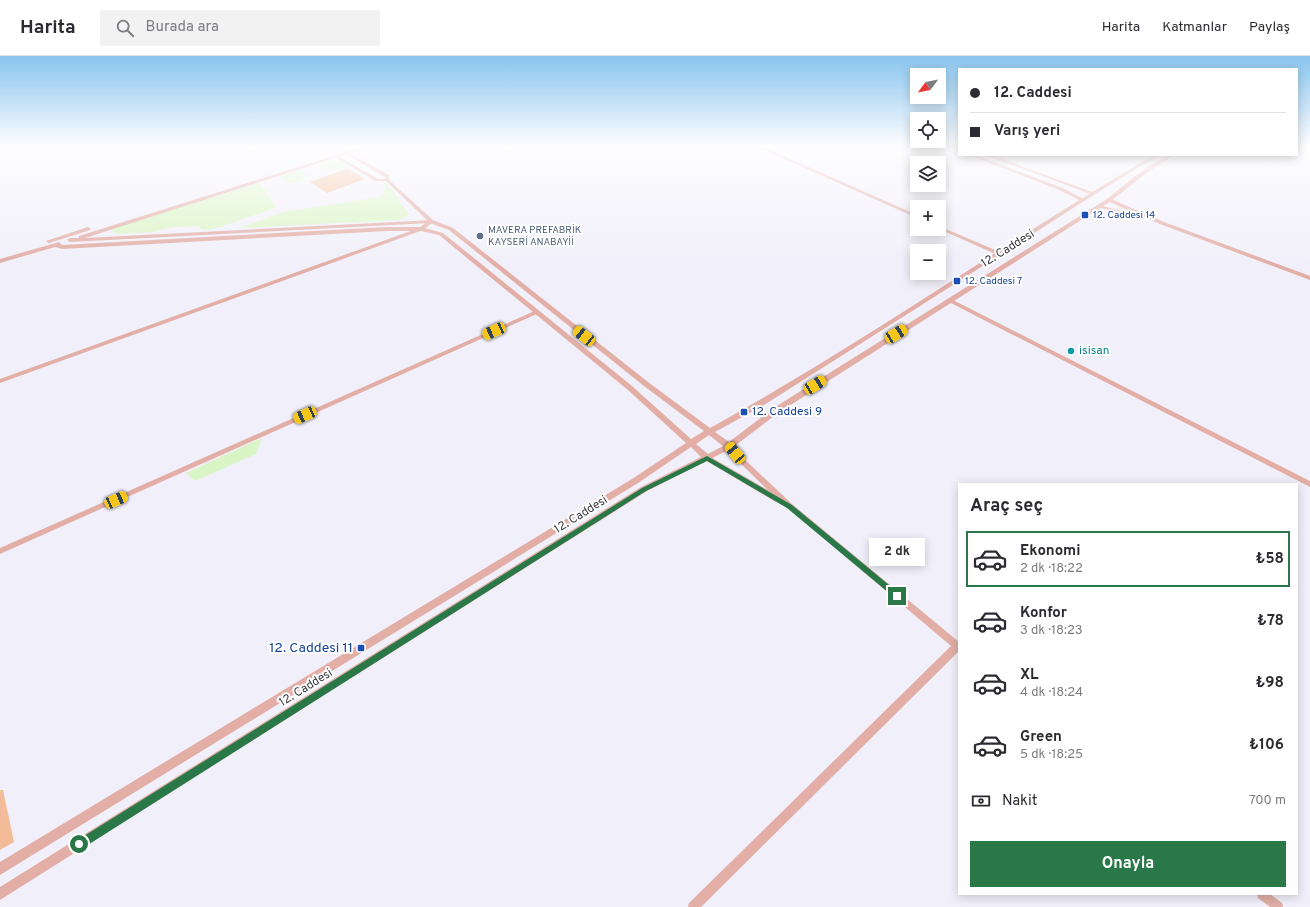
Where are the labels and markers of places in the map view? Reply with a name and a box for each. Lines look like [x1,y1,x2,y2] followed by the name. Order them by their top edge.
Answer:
[1093,209,1155,222] place label: 12. Caddesi 14
[1080,210,1090,220] marker: 12. Caddesi 14
[488,224,582,249] place label: MAVERA PREFABRİK KAYSERİ ANABAYİİ
[475,231,485,241] marker: MAVERA PREFABRİK KAYSERİ ANABAYİİ
[965,275,1022,288] place label: 12. Caddesi 7
[952,276,962,286] marker: 12. Caddesi 7
[1079,343,1109,359] place label: isisan
[1066,346,1076,356] marker: isisan
[752,404,822,420] place label: 12. Caddesi 9
[739,407,749,417] marker: 12. Caddesi 9
[269,640,353,657] place label: 12. Caddesi 11
[356,643,366,653] marker: 12. Caddesi 11

